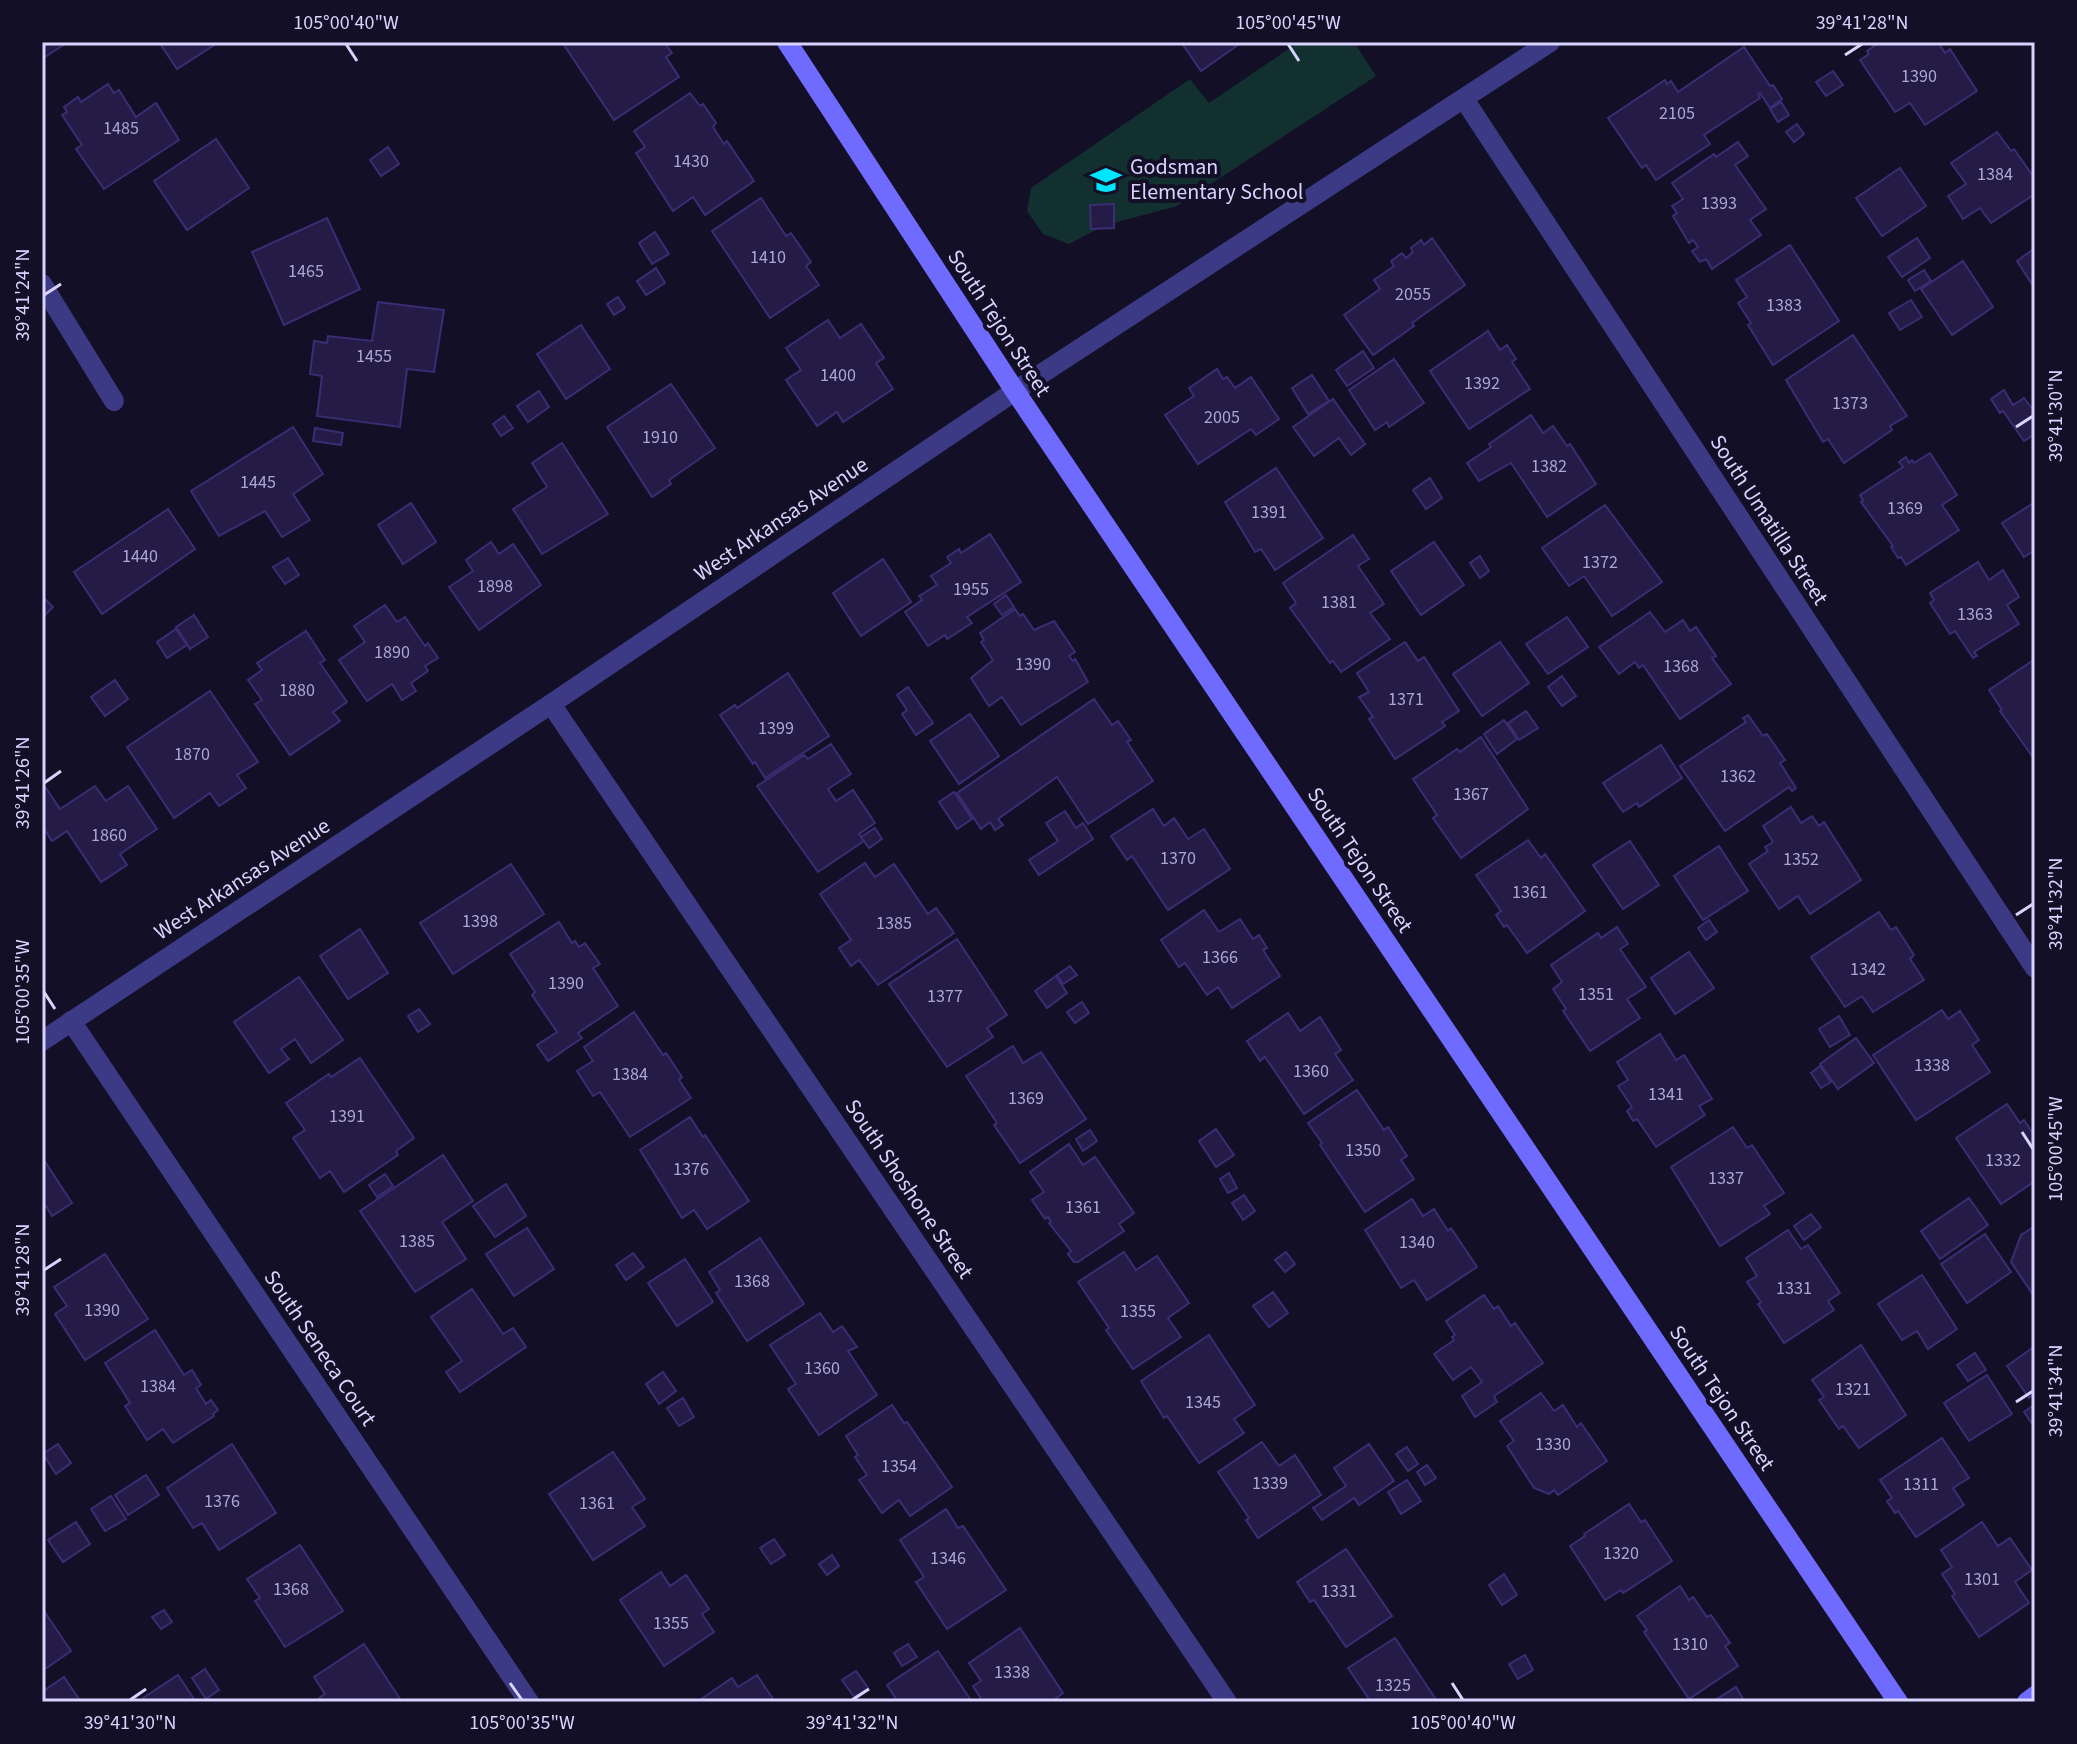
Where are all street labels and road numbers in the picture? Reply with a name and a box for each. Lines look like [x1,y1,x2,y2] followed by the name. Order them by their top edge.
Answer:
[939,243,1059,403] street label: South Tejon Street
[1702,429,1836,612] street label: South Umatilla Street
[688,449,875,589] street label: West Arkansas Avenue
[1299,781,1421,940] street label: South Tejon Street
[148,810,336,948] street label: West Arkansas Avenue
[837,1093,981,1286] street label: South Shoshone Street
[256,1264,384,1433] street label: South Seneca Court
[1661,1319,1783,1478] street label: South Tejon Street

